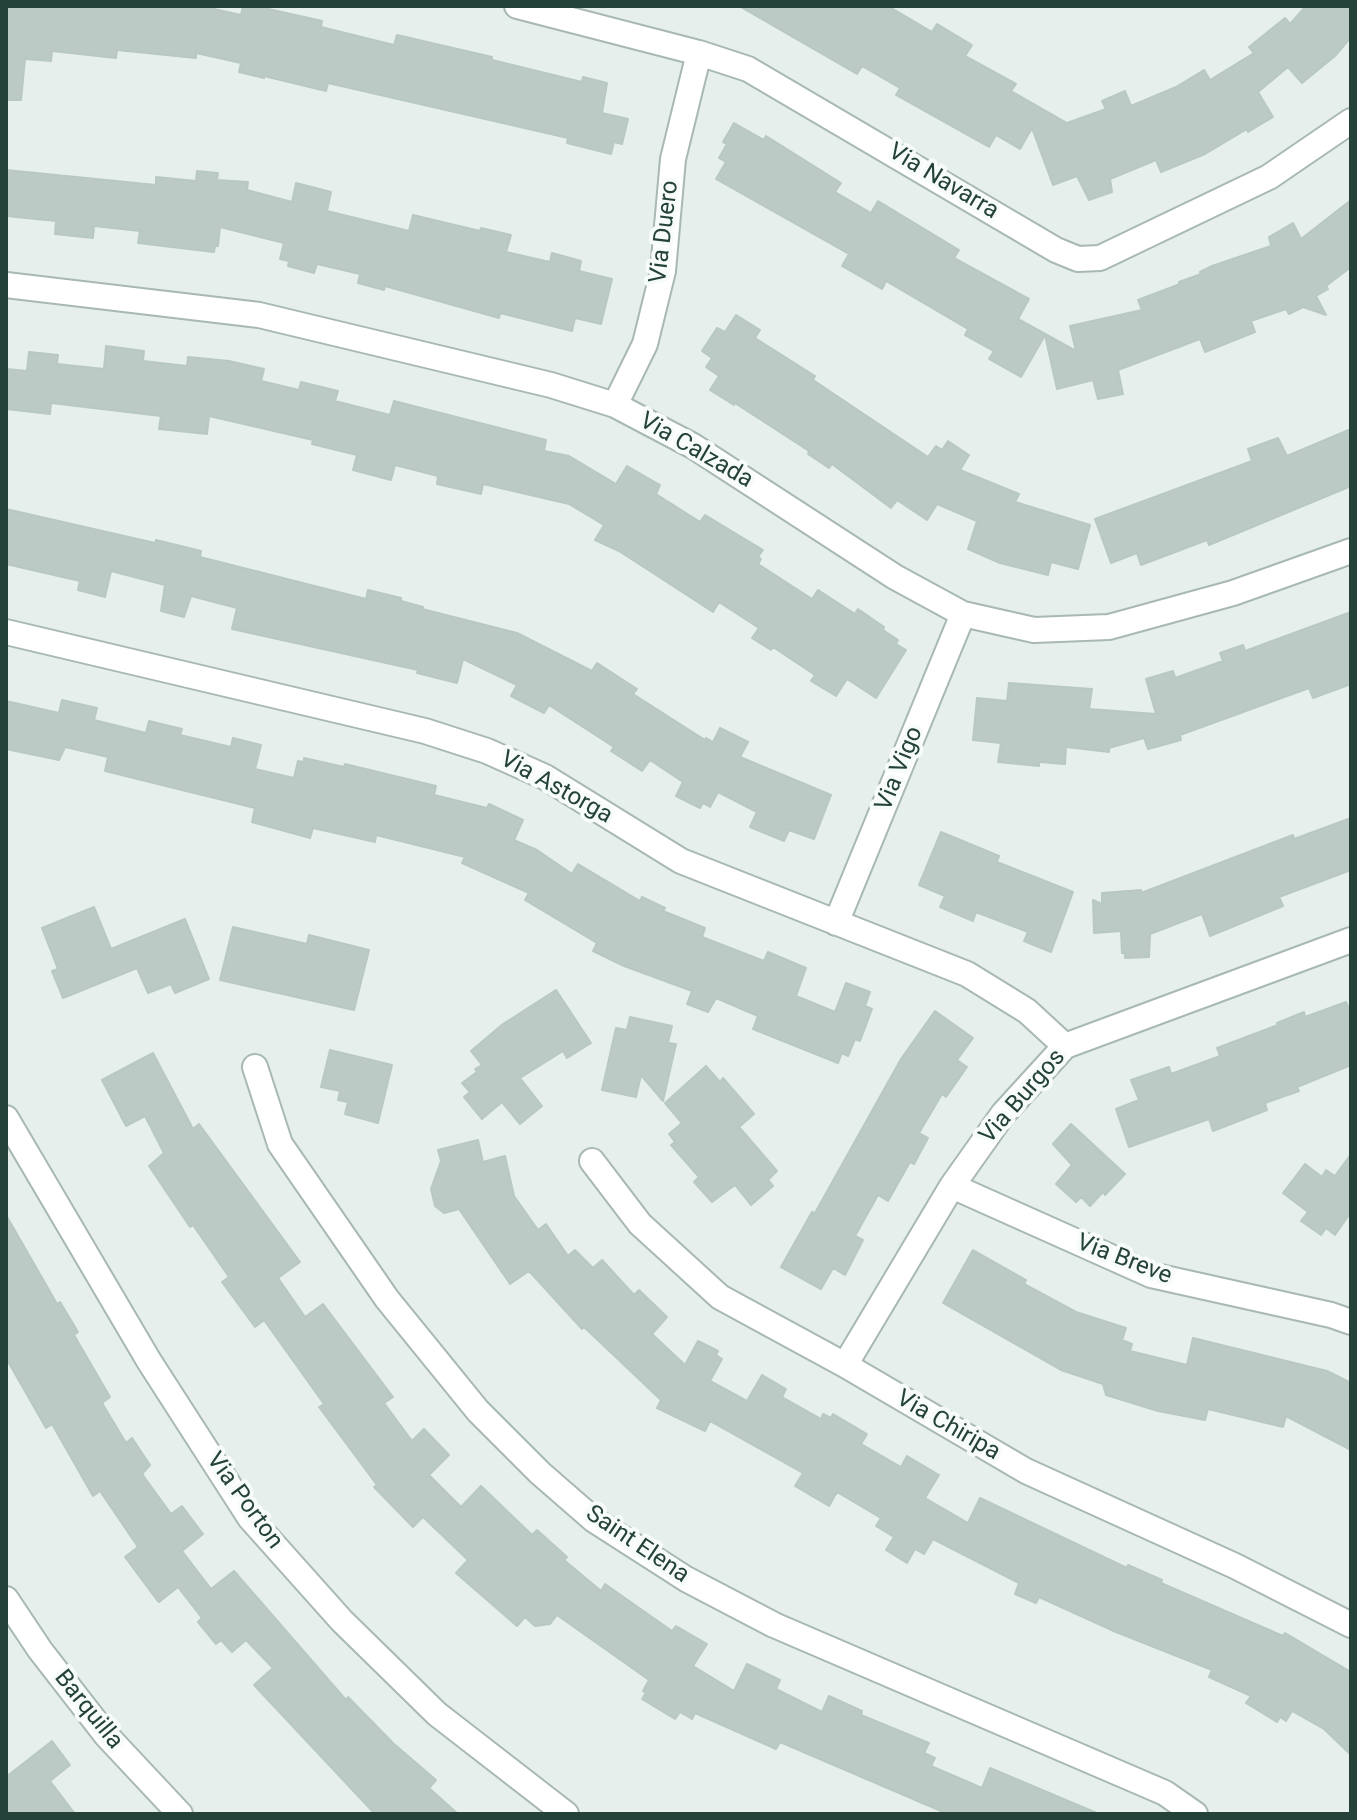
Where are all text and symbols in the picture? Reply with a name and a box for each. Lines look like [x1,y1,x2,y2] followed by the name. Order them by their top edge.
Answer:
[883,138,1003,226] street label: Via Navarra
[644,179,686,285] street label: Via Duero
[634,407,758,495] street label: Via Calzada
[870,723,930,815] street label: Via Vigo
[495,745,617,831] street label: Via Astorga
[974,1044,1072,1150] street label: Via Burgos
[1072,1229,1176,1291] street label: Via Breve
[891,1385,1005,1467] street label: Via Chiripa
[199,1447,289,1555] street label: Via Porton
[580,1500,694,1590] street label: Saint Elena
[47,1665,129,1755] street label: Barquilla

